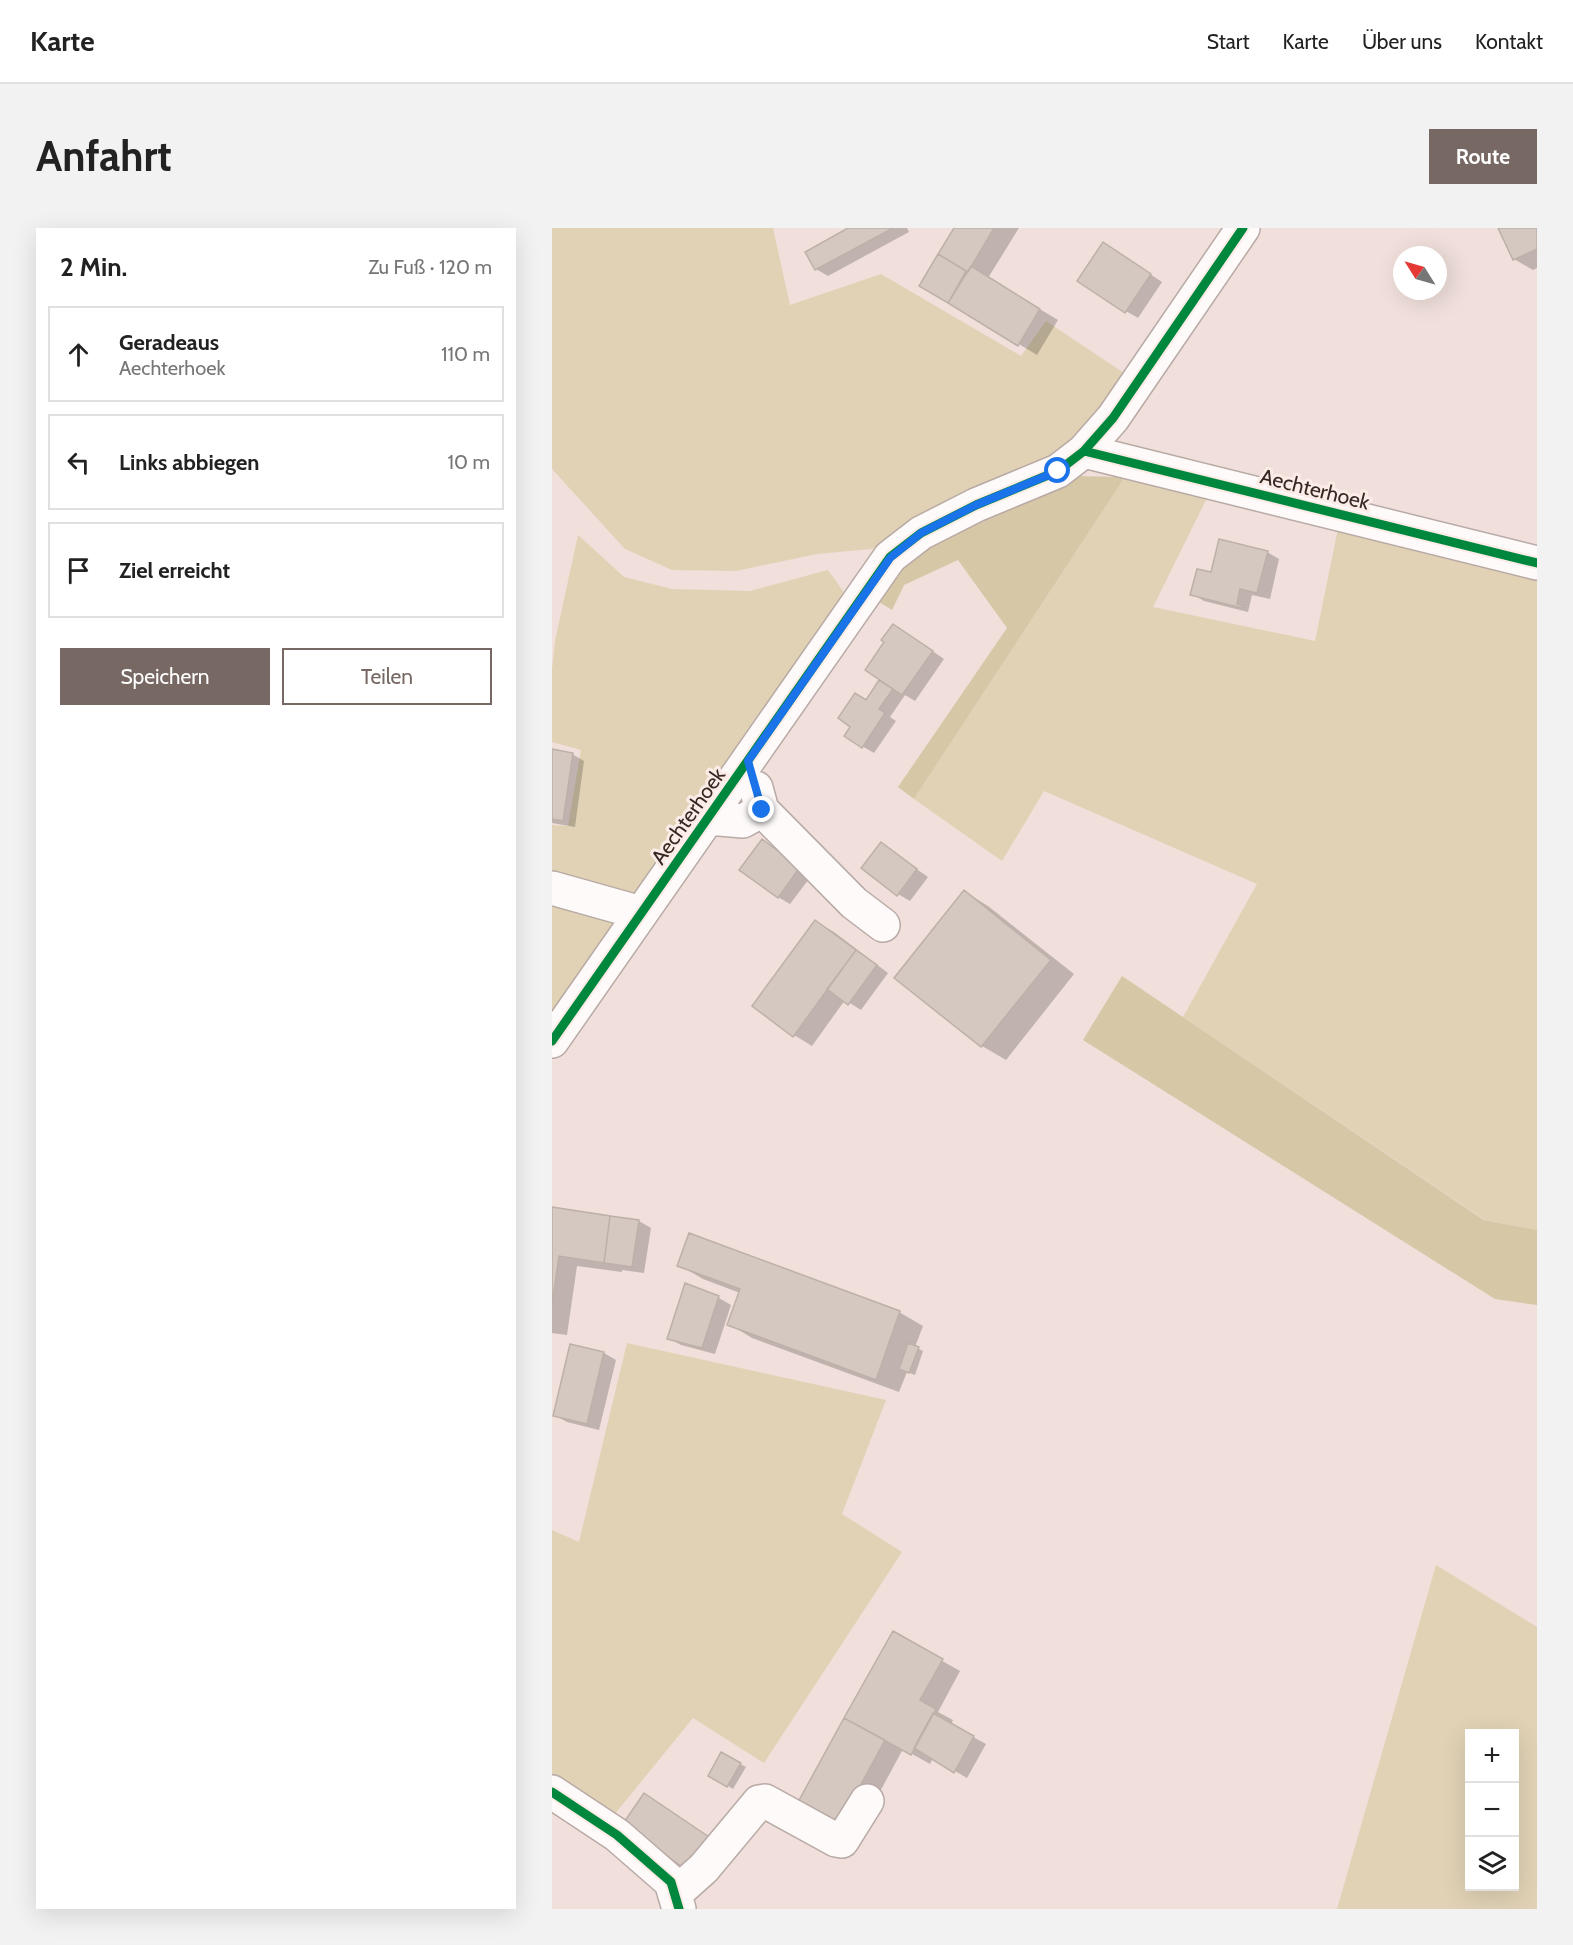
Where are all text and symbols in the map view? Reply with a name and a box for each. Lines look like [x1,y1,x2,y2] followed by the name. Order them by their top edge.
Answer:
[30,24,95,58] text: Karte
[1207,29,1250,54] text: Start
[1283,29,1329,54] text: Karte
[1362,29,1442,54] text: Über uns
[1475,29,1543,54] text: Kontakt
[1429,129,1537,184] button: Route
[36,130,172,182] text: Anfahrt
[1393,246,1447,300] north arrow
[60,251,127,283] text: 2 Min.
[368,255,492,279] text: Zu Fuß · 120 m
[119,329,219,356] text: Geradeaus
[62,338,95,371] icon: ahead
[441,342,490,366] text: 110 m
[119,356,225,380] text: Aechterhoek
[62,446,95,479] icon: left
[119,449,259,476] text: Links abbiegen
[447,450,490,474] text: 10 m
[1044,457,1070,483] route start
[1258,463,1373,515] street label: Aechterhoek
[62,554,95,587] icon: arrive
[119,557,230,584] text: Ziel erreicht
[60,648,270,705] button: Speichern
[282,648,492,705] button: Teilen
[646,763,731,869] street label: Aechterhoek
[748,796,774,822] route end
[1465,1729,1519,1891] map controls
[1465,1729,1519,1783] button: +
[1465,1783,1519,1837] button: −
[1465,1837,1519,1891] button: layers

